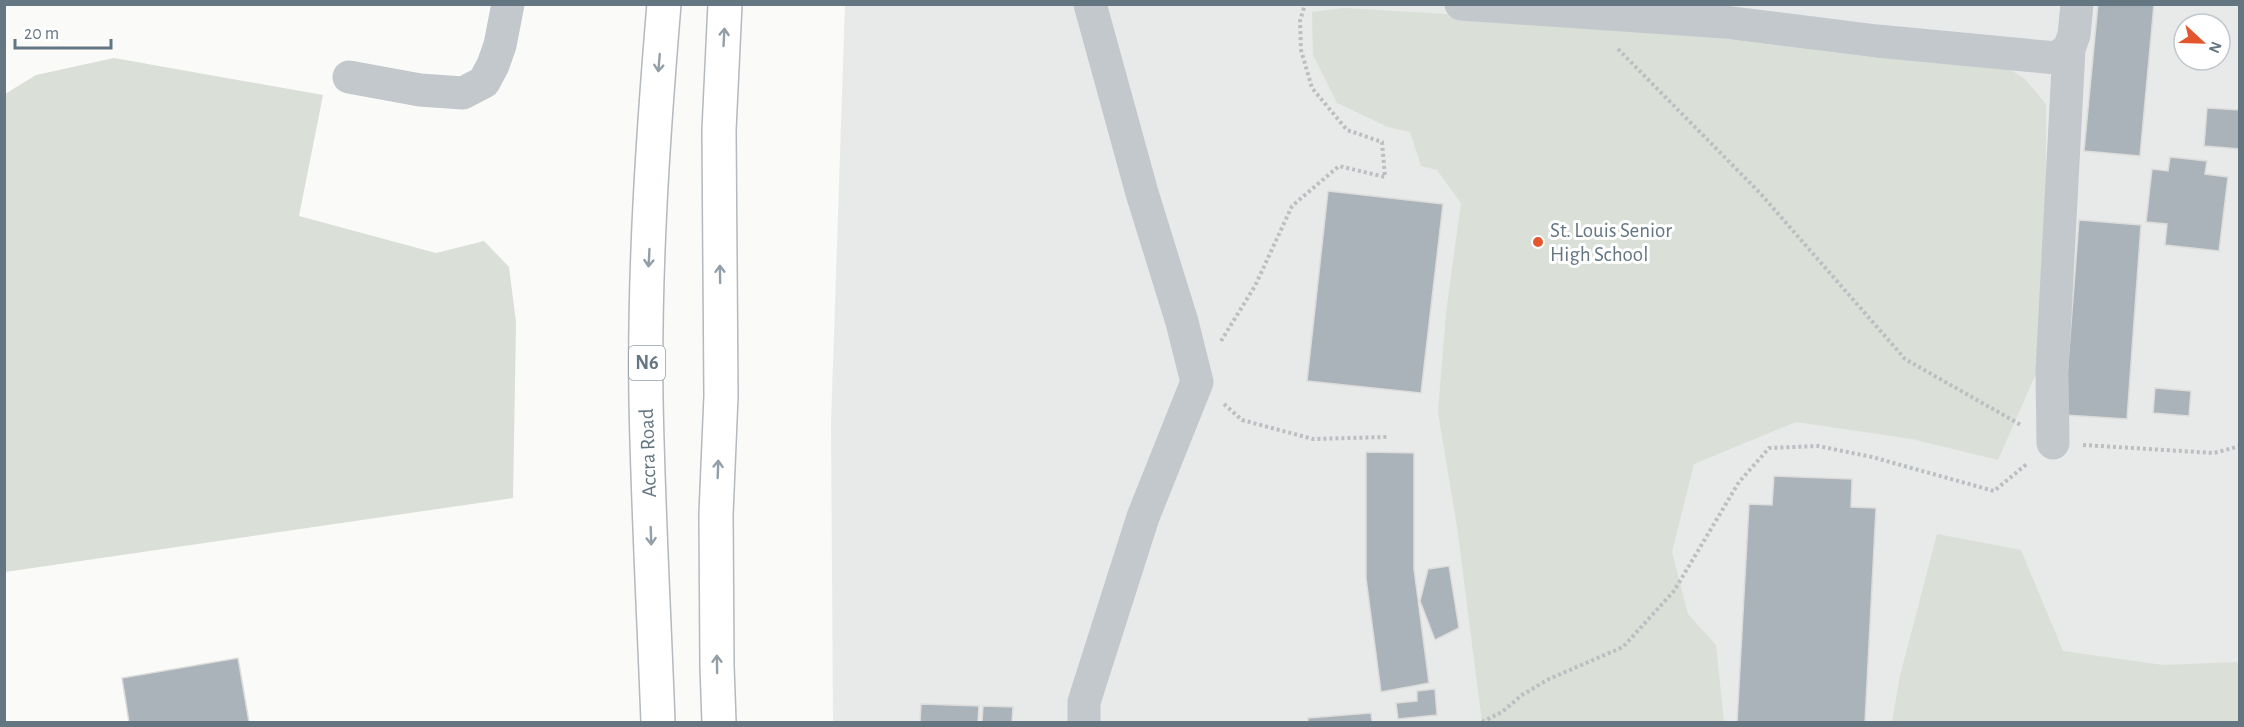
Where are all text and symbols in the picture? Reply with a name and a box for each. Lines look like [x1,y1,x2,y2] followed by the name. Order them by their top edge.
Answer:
[15,12,111,50] scale bar
[2172,12,2232,72] north arrow
[24,25,59,43] text: 20 m
[718,28,729,48] one-way arrow
[2205,39,2224,55] text: N
[653,52,664,72] one-way arrow
[1550,220,1672,265] place label: St. Louis Senior High School
[1531,235,1545,249] marker: St. Louis Senior High School
[643,247,654,267] one-way arrow
[714,265,726,285] one-way arrow
[629,346,665,380] road number: N6
[636,408,660,498] street label: Accra Road
[712,460,724,480] one-way arrow
[645,526,657,546] one-way arrow
[711,655,722,675] one-way arrow

